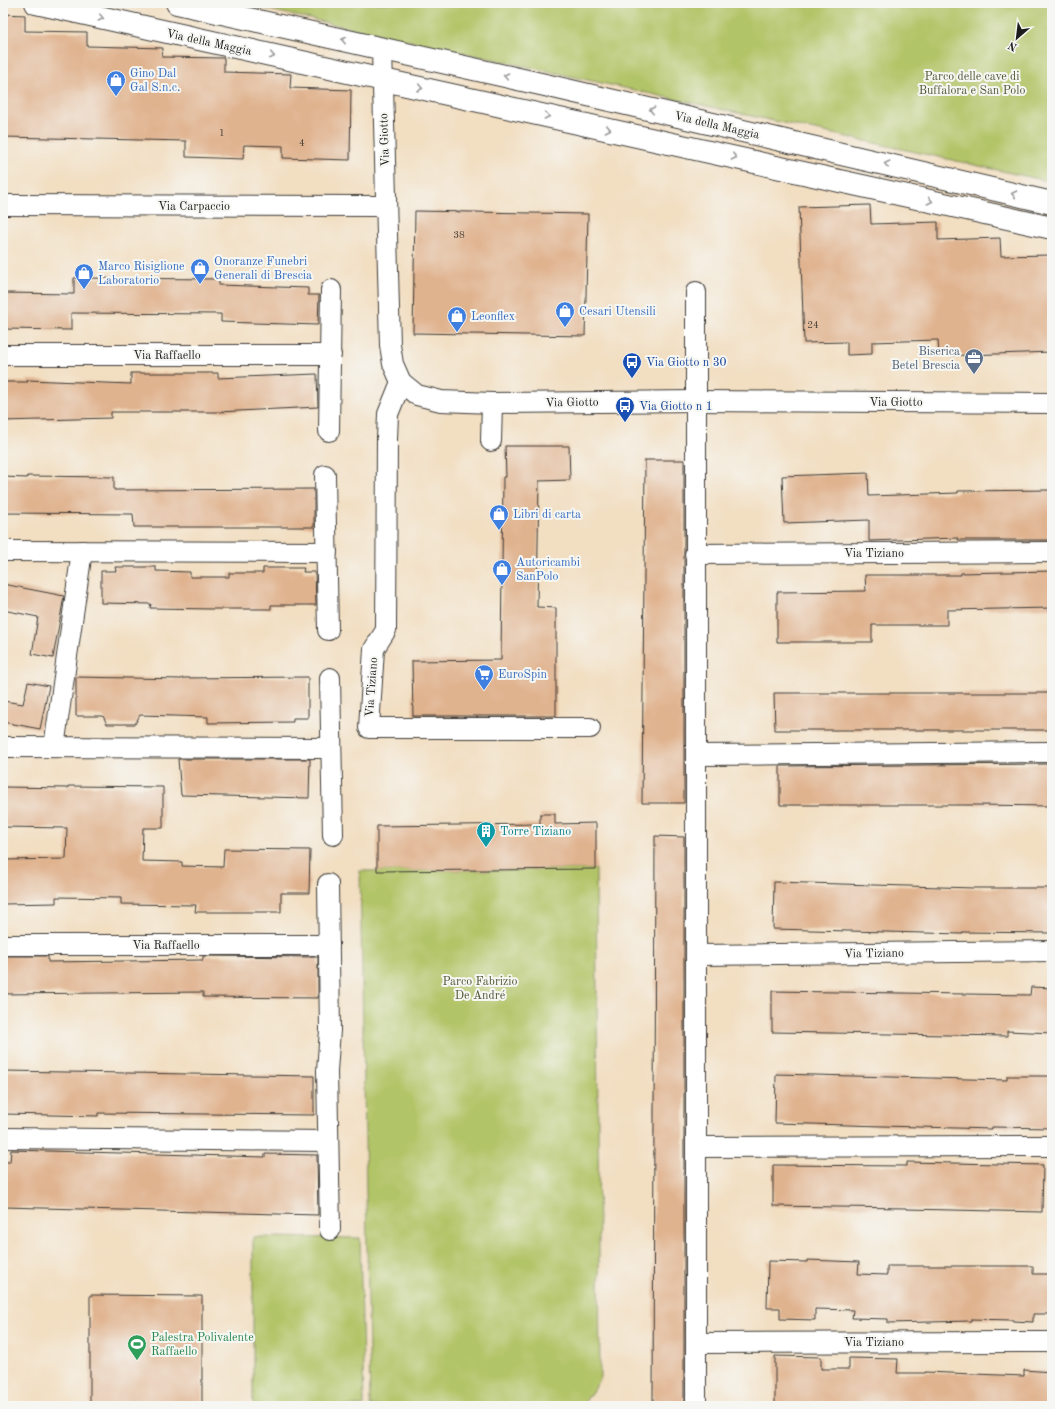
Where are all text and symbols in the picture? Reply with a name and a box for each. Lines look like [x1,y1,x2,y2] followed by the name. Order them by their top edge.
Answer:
[98,13,104,21] one-way arrow
[997,18,1037,58] north arrow
[165,28,253,58] street label: Via della Maggia
[341,37,347,45] one-way arrow
[1006,38,1019,52] text: N
[269,51,275,59] one-way arrow
[130,68,180,94] place label: Gino Dal Gal S.n.c.
[105,69,127,97] shop icon: Gino Dal Gal S.n.c.
[919,71,1025,97] park label: Parco delle cave di Buffalora e San Polo
[503,73,510,81] one-way arrow
[417,84,424,92] one-way arrow
[648,106,655,114] one-way arrow
[673,110,761,142] street label: Via della Maggia
[544,111,551,119] one-way arrow
[378,113,392,167] street label: Via Giotto
[604,124,611,132] one-way arrow
[219,128,225,138] house number: 1
[299,138,305,148] house number: 4
[731,153,738,161] one-way arrow
[884,161,891,169] one-way arrow
[1011,190,1017,198] one-way arrow
[926,196,933,204] one-way arrow
[158,201,230,213] street label: Via Carpaccio
[453,230,465,240] house number: 38
[214,256,312,282] place label: Onoranze Funebri Generali di Brescia
[189,257,211,285] shop icon: Onoranze Funebri Generali di Brescia
[98,261,185,287] place label: Marco Risiglione Laboratorio
[73,262,95,290] shop icon: Marco Risiglione Laboratorio
[554,300,576,328] shop icon: Cesari Utensili
[446,305,468,333] shop icon: Leonflex
[579,306,656,318] place label: Cesari Utensili
[471,311,515,323] place label: Leonflex
[807,320,819,330] house number: 24
[892,346,960,372] place label: Biserica Betel Brescia
[963,347,985,375] office icon: Biserica Betel Brescia
[133,350,201,362] street label: Via Raffaello
[621,351,643,379] bus stop icon: Via Giotto n 30
[646,357,727,369] place label: Via Giotto n 30
[614,395,636,423] bus stop icon: Via Giotto n 1
[545,397,599,409] street label: Via Giotto
[869,397,923,409] street label: Via Giotto
[639,401,713,413] place label: Via Giotto n 1
[488,503,510,531] shop icon: Libri di carta
[513,509,581,521] place label: Libri di carta
[844,548,904,560] street label: Via Tiziano
[516,557,580,583] place label: Autoricambi SanPolo
[491,558,513,586] shop icon: Autoricambi SanPolo
[364,657,380,717] street label: Via Tiziano
[473,663,495,691] supermarket icon: EuroSpin
[498,669,547,681] place label: EuroSpin
[475,820,497,848] building icon: Torre Tiziano
[500,826,571,838] place label: Torre Tiziano
[132,940,200,952] street label: Via Raffaello
[844,947,904,961] street label: Via Tiziano
[442,976,518,1002] park label: Parco Fabrizio De André
[151,1332,254,1358] place label: Palestra Polivalente Raffaello
[126,1333,148,1361] sports icon: Palestra Polivalente Raffaello
[844,1337,904,1349] street label: Via Tiziano

